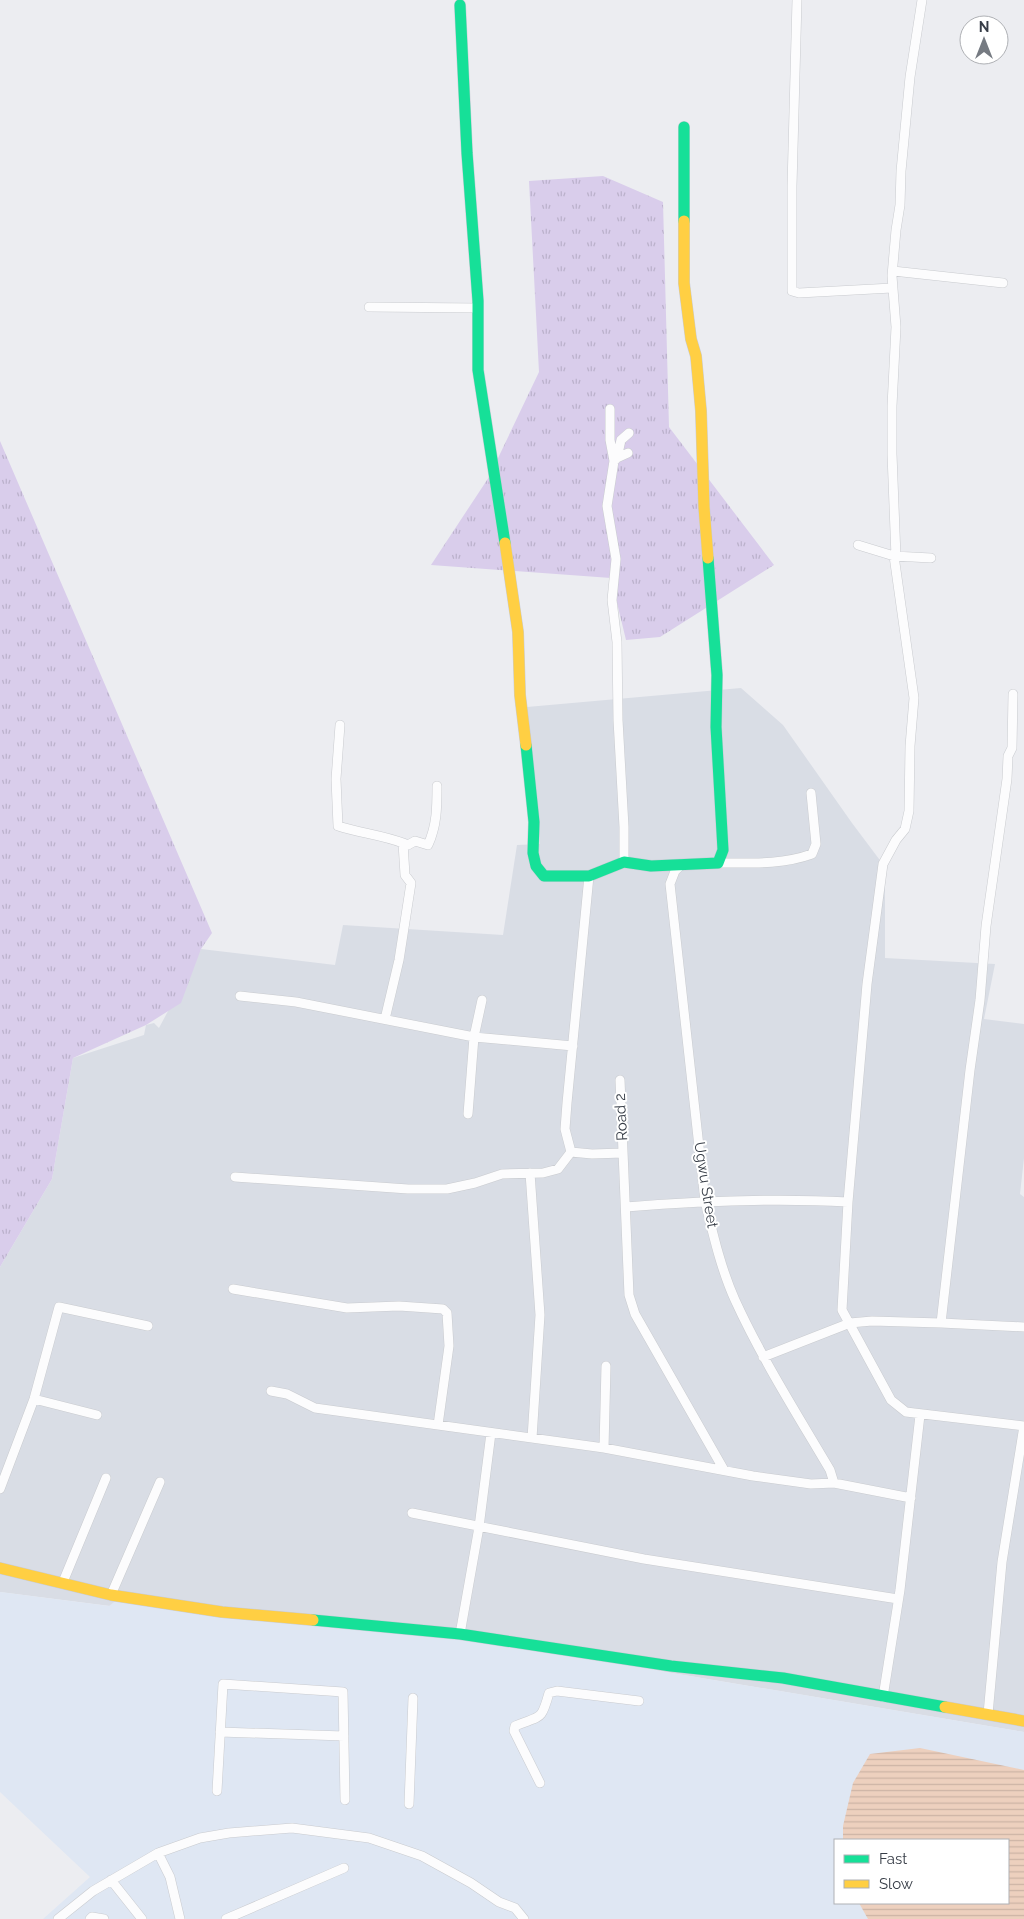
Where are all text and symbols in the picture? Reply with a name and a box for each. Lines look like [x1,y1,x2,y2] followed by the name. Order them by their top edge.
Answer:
[959,15,1009,65] north arrow
[979,19,989,35] text: N
[611,1093,631,1141] street label: Road 2
[690,1141,722,1229] street label: Ugwu Street
[834,1839,1009,1904] legend
[879,1850,907,1868] text: Fast
[879,1875,913,1893] text: Slow

